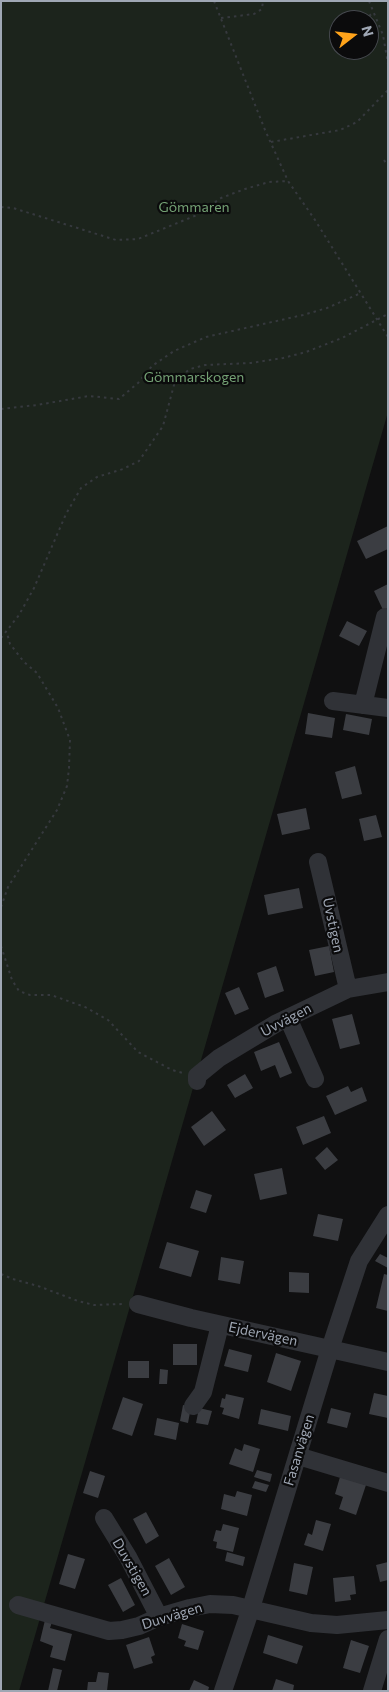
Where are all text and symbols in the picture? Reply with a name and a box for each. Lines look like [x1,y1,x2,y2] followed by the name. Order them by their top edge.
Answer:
[329,10,379,60] north arrow
[358,24,378,38] text: N
[158,199,230,215] park label: Gömmaren
[144,369,244,385] park label: Gömmarskogen
[319,896,347,954] street label: Uvstigen
[258,1000,314,1040] street label: Uvvägen
[227,1318,299,1350] street label: Ejdervägen
[280,1412,318,1488] street label: Fasanvägen
[109,1535,155,1599] street label: Duvstigen
[140,1599,204,1633] street label: Duvvägen

